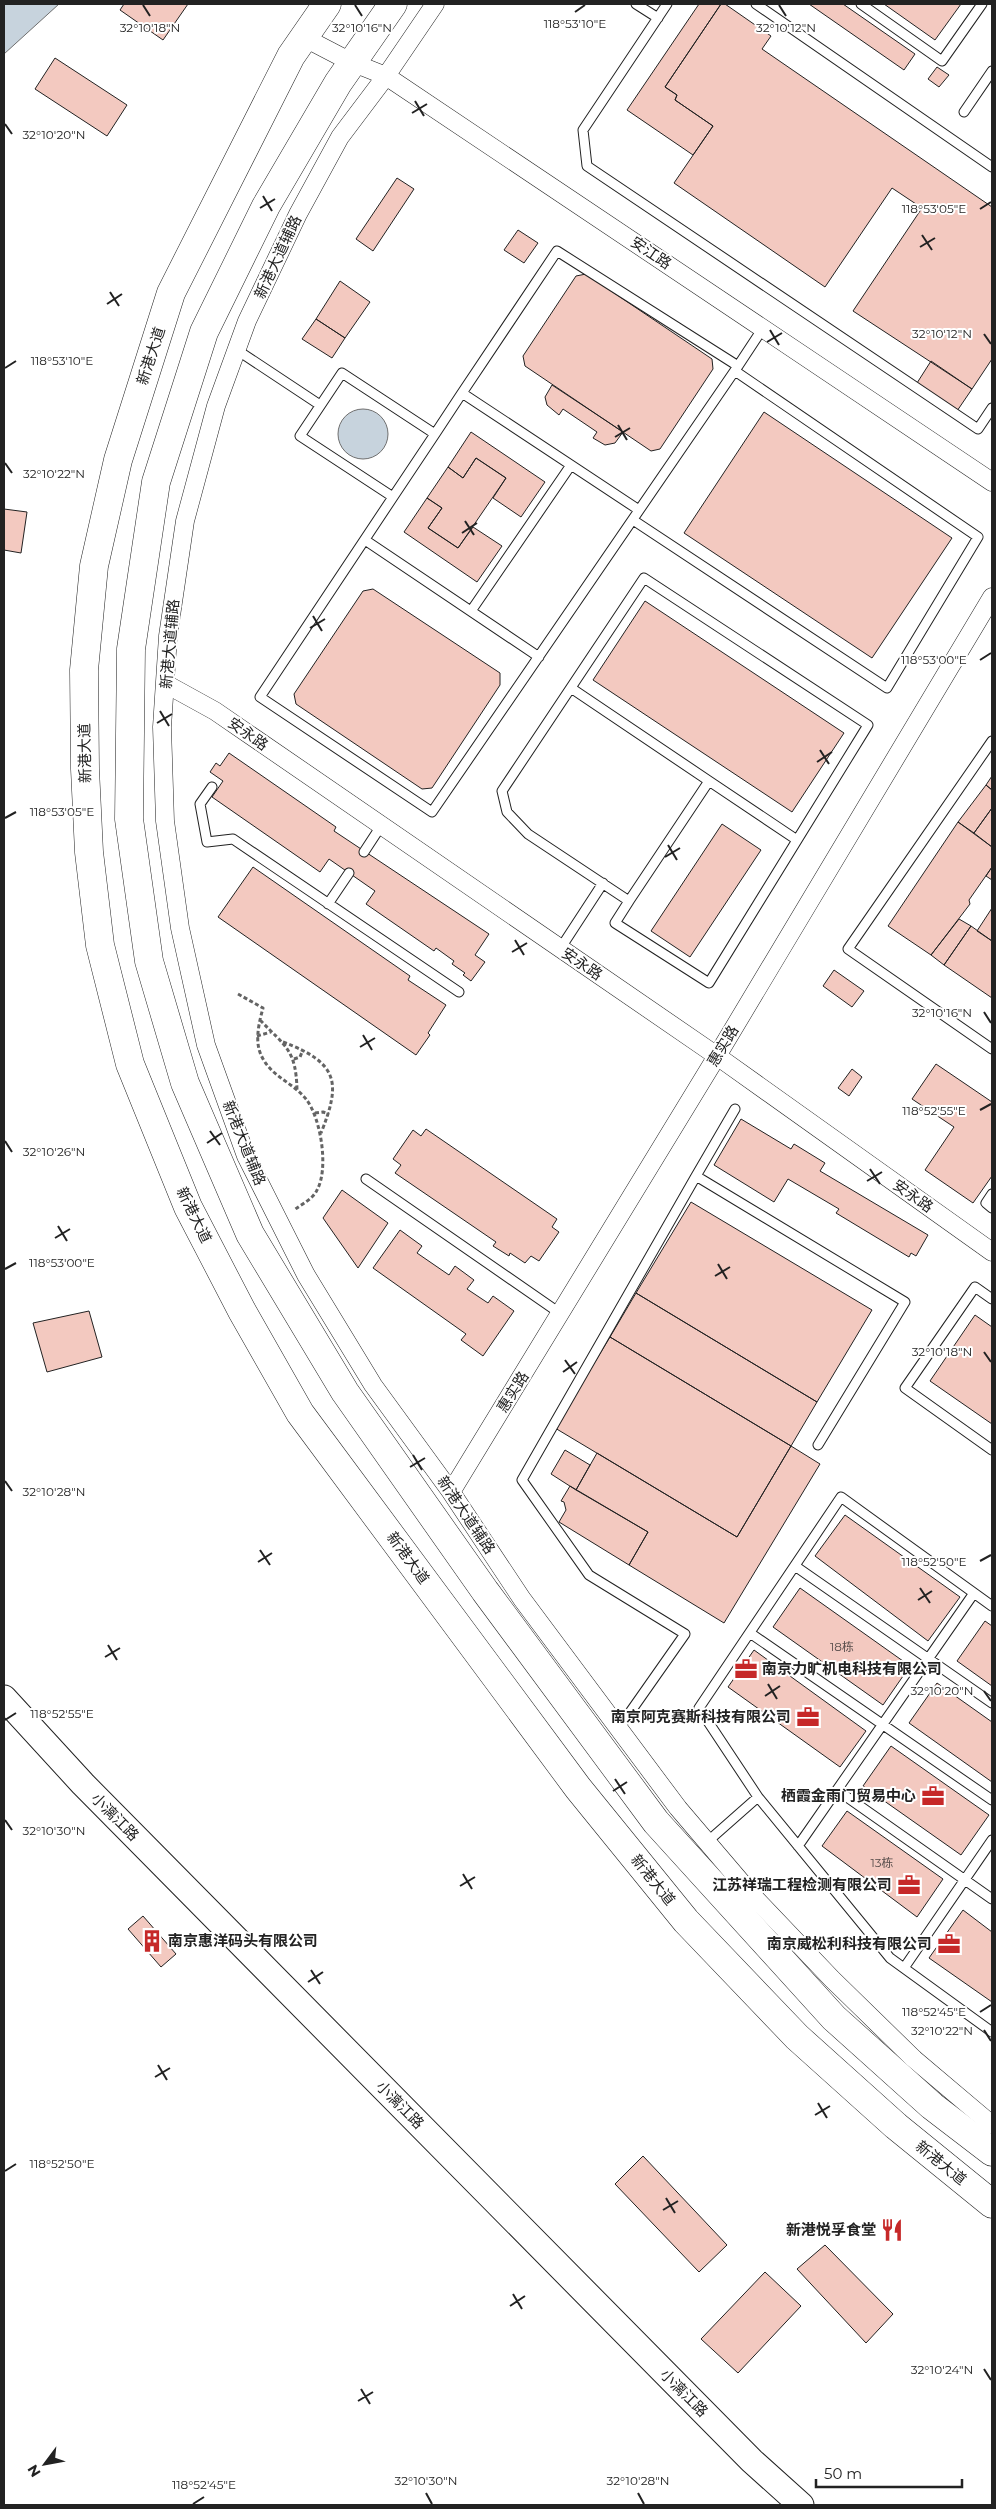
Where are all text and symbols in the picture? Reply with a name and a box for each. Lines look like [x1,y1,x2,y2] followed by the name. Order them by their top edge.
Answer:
[544,16,606,31] text: 118°53'10"E
[120,20,180,35] text: 32°10'18"N
[332,20,392,35] text: 32°10'16"N
[756,20,816,35] text: 32°10'12"N
[22,127,86,142] text: 32°10'20"N
[902,201,966,216] text: 118°53'05"E
[250,212,305,302] street label: 新港大道辅路
[627,232,675,273] street label: 安江路
[132,324,169,387] street label: 新港大道
[912,326,972,341] text: 32°10'12"N
[31,353,93,368] text: 118°53'10"E
[23,466,85,481] text: 32°10'22"N
[156,598,183,690] street label: 新港大道辅路
[901,652,967,667] text: 118°53'00"E
[224,713,272,754] street label: 安永路
[74,723,95,783] street label: 新港大道
[30,804,94,819] text: 118°53'05"E
[558,943,606,984] street label: 安永路
[912,1005,972,1020] text: 32°10'16"N
[703,1022,742,1070] street label: 惠实路
[219,1098,270,1188] street label: 新港大道辅路
[902,1103,966,1118] text: 118°52'55"E
[23,1144,85,1159] text: 32°10'26"N
[889,1175,937,1216] street label: 安永路
[173,1184,216,1246] street label: 新港大道
[29,1255,95,1270] text: 118°53'00"E
[912,1344,972,1359] text: 32°10'18"N
[493,1368,533,1416] street label: 惠实路
[433,1472,499,1557] street label: 新港大道辅路
[23,1484,85,1499] text: 32°10'28"N
[383,1528,434,1588] street label: 新港大道
[902,1554,966,1569] text: 118°52'50"E
[830,1639,854,1654] house number: 18栋
[733,1656,759,1682] office icon: 南京力旷机电科技有限公司
[762,1659,942,1678] place label: 南京力旷机电科技有限公司
[910,1683,974,1698] text: 32°10'20"N
[795,1704,821,1730] office icon: 南京阿克赛斯科技有限公司
[30,1706,94,1721] text: 118°52'55"E
[611,1707,791,1726] place label: 南京阿克赛斯科技有限公司
[920,1783,946,1809] office icon: 栖霞金雨门贸易中心
[781,1786,916,1805] place label: 栖霞金雨门贸易中心
[87,1789,143,1845] street label: 小漓江路
[22,1823,86,1838] text: 32°10'30"N
[627,1850,680,1909] street label: 新港大道
[870,1855,894,1870] house number: 13栋
[896,1872,922,1898] office icon: 江苏祥瑞工程检测有限公司
[712,1875,892,1894] place label: 江苏祥瑞工程检测有限公司
[139,1928,165,1954] building icon: 南京惠洋码头有限公司
[168,1931,318,1950] place label: 南京惠洋码头有限公司
[936,1931,962,1957] office icon: 南京威松利科技有限公司
[767,1934,932,1953] place label: 南京威松利科技有限公司
[902,2004,966,2019] text: 118°52'45"E
[911,2023,973,2038] text: 32°10'22"N
[372,2077,428,2133] street label: 小漓江路
[912,2136,971,2189] street label: 新港大道
[30,2156,94,2171] text: 118°52'50"E
[879,2217,905,2243] restaurant icon: 新港悦孚食堂
[786,2220,876,2239] place label: 新港悦孚食堂
[911,2362,973,2377] text: 32°10'24"N
[656,2365,712,2421] street label: 小漓江路
[20,2439,70,2489] north arrow
[816,2456,962,2488] scale bar
[23,2461,45,2480] text: N
[824,2464,862,2483] text: 50 m
[394,2473,458,2488] text: 32°10'30"N
[607,2473,669,2488] text: 32°10'28"N
[172,2477,236,2492] text: 118°52'45"E

